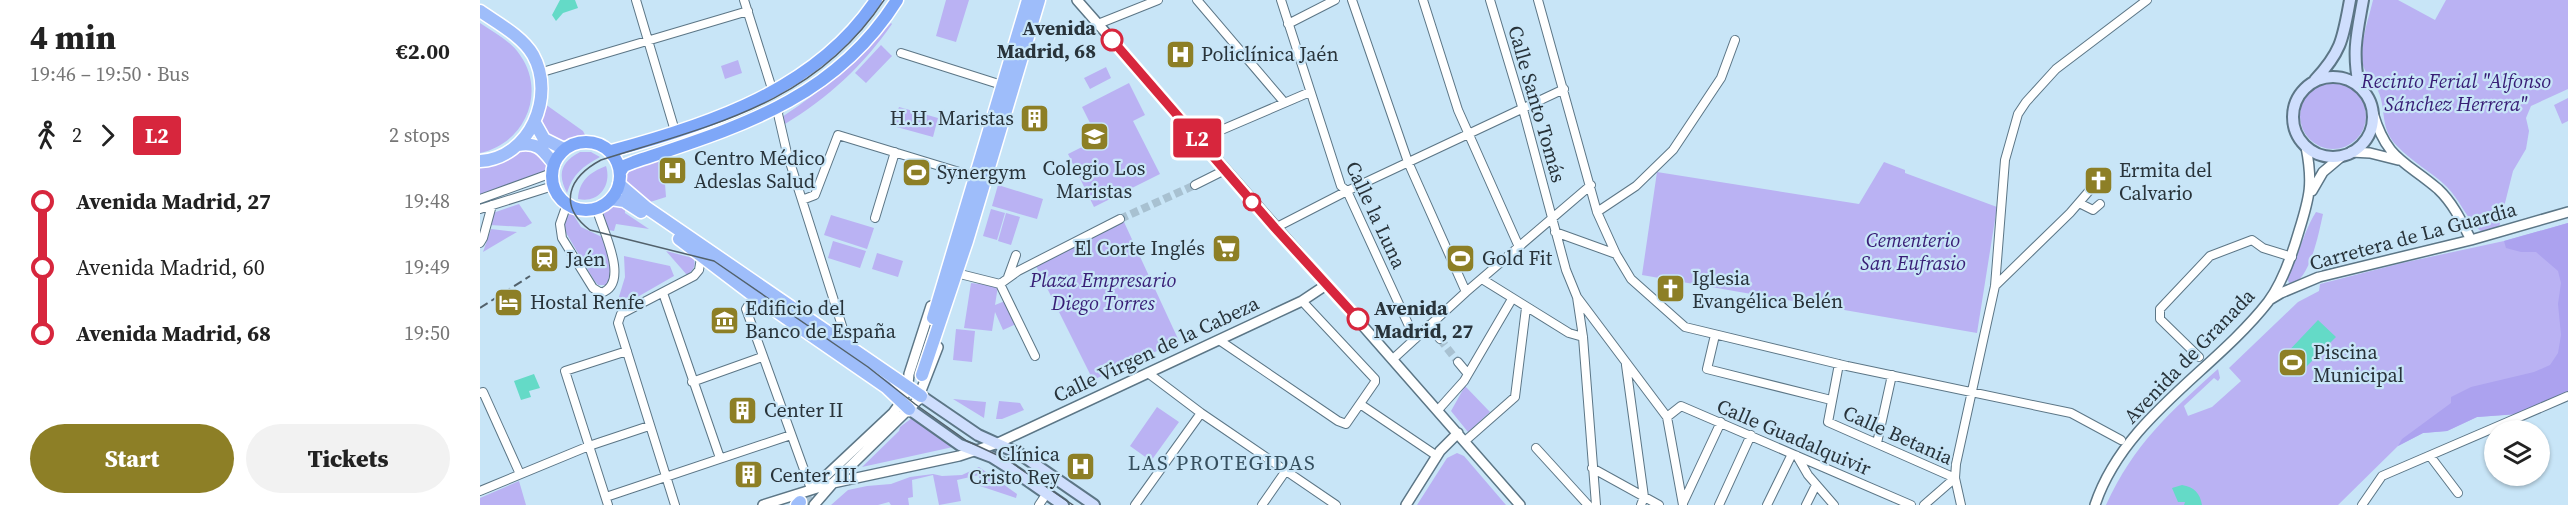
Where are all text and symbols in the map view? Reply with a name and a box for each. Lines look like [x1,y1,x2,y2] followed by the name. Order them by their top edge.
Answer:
[997,14,1096,65] place label: Avenida Madrid, 68
[30,15,116,60] text: 4 min
[1501,22,1573,186] street label: Calle Santo Tomás
[1101,29,1123,51] marker: Avenida Madrid, 68
[396,36,450,66] text: €2.00
[1164,38,1196,70] hospital icon: Policlínica Jaén
[1201,40,1339,68] place label: Policlínica Jaén
[30,60,189,88] text: 19:46 – 19:50 · Bus
[2360,67,2551,118] park label: Recinto Ferial "Alfonso Sánchez Herrera"
[1019,102,1051,134] building icon: H.H. Maristas
[890,104,1014,132] place label: H.H. Maristas
[1170,118,1224,158] line badge: L2
[30,119,63,152] icon: walk
[91,119,124,152] icon: forward
[72,121,82,149] text: 2
[145,121,169,150] text: L2
[389,121,450,149] text: 2 stops
[1078,121,1110,153] school or university icon: Colegio Los Maristas
[1185,124,1209,153] text: L2
[694,144,825,195] place label: Centro Médico Adeslas Salud
[657,154,689,186] hospital icon: Centro Médico Adeslas Salud
[1042,154,1146,205] place label: Colegio Los Maristas
[900,156,932,188] sports icon: Synergym
[2119,156,2212,207] place label: Ermita del Calvario
[1339,157,1413,274] street label: Calle la Luna
[937,158,1026,186] place label: Synergym
[2082,165,2114,197] church icon: Ermita del Calvario
[76,186,271,216] text: Avenida Madrid, 27
[404,187,450,215] text: 19:48
[1243,193,1261,211] unlabelled marker
[2306,195,2521,277] street label: Carretera de La Guardia
[1860,226,1966,277] park label: Cementerio San Eufrasio
[1210,232,1242,264] supermarket icon: El Corte Inglés
[1074,234,1205,262] place label: El Corte Inglés
[1445,242,1477,274] sports icon: Gold Fit
[529,243,561,275] station icon: Jaén
[1482,244,1553,272] place label: Gold Fit
[565,245,605,273] place label: Jaén
[76,252,265,282] text: Avenida Madrid, 60
[404,253,450,281] text: 19:49
[1692,264,1843,315] place label: Iglesia Evangélica Belén
[1029,266,1177,317] park label: Plaza Empresario Diego Torres
[1655,273,1687,305] church icon: Iglesia Evangélica Belén
[2117,282,2261,430] street label: Avenida de Granada
[493,286,525,318] hotel icon: Hostal Renfe
[530,288,644,316] place label: Hostal Renfe
[1049,289,1264,409] street label: Calle Virgen de la Cabeza
[745,294,897,345] place label: Edificio del Banco de España
[1374,294,1473,345] place label: Avenida Madrid, 27
[708,304,740,336] museum icon: Edificio del Banco de España
[1347,308,1369,330] marker: Avenida Madrid, 27
[76,318,271,348] text: Avenida Madrid, 68
[404,319,450,347] text: 19:50
[2313,338,2404,389] place label: Piscina Municipal
[2276,347,2308,379] sports icon: Piscina Municipal
[1712,392,1876,482] street label: Calle Guadalquivir
[727,394,759,426] building icon: Center II
[764,396,844,424] place label: Center II
[1839,398,1958,472] street label: Calle Betania
[2484,420,2550,486] map controls
[2484,420,2550,486] button: layers
[30,424,234,493] button: Start
[246,424,450,493] button: Tickets
[969,440,1061,491] place label: Clínica Cristo Rey
[1128,448,1316,477] district label: LAS PROTEGIDAS
[1065,450,1097,482] hospital icon: Clínica Cristo Rey
[733,459,765,491] building icon: Center III
[770,461,857,489] place label: Center III

